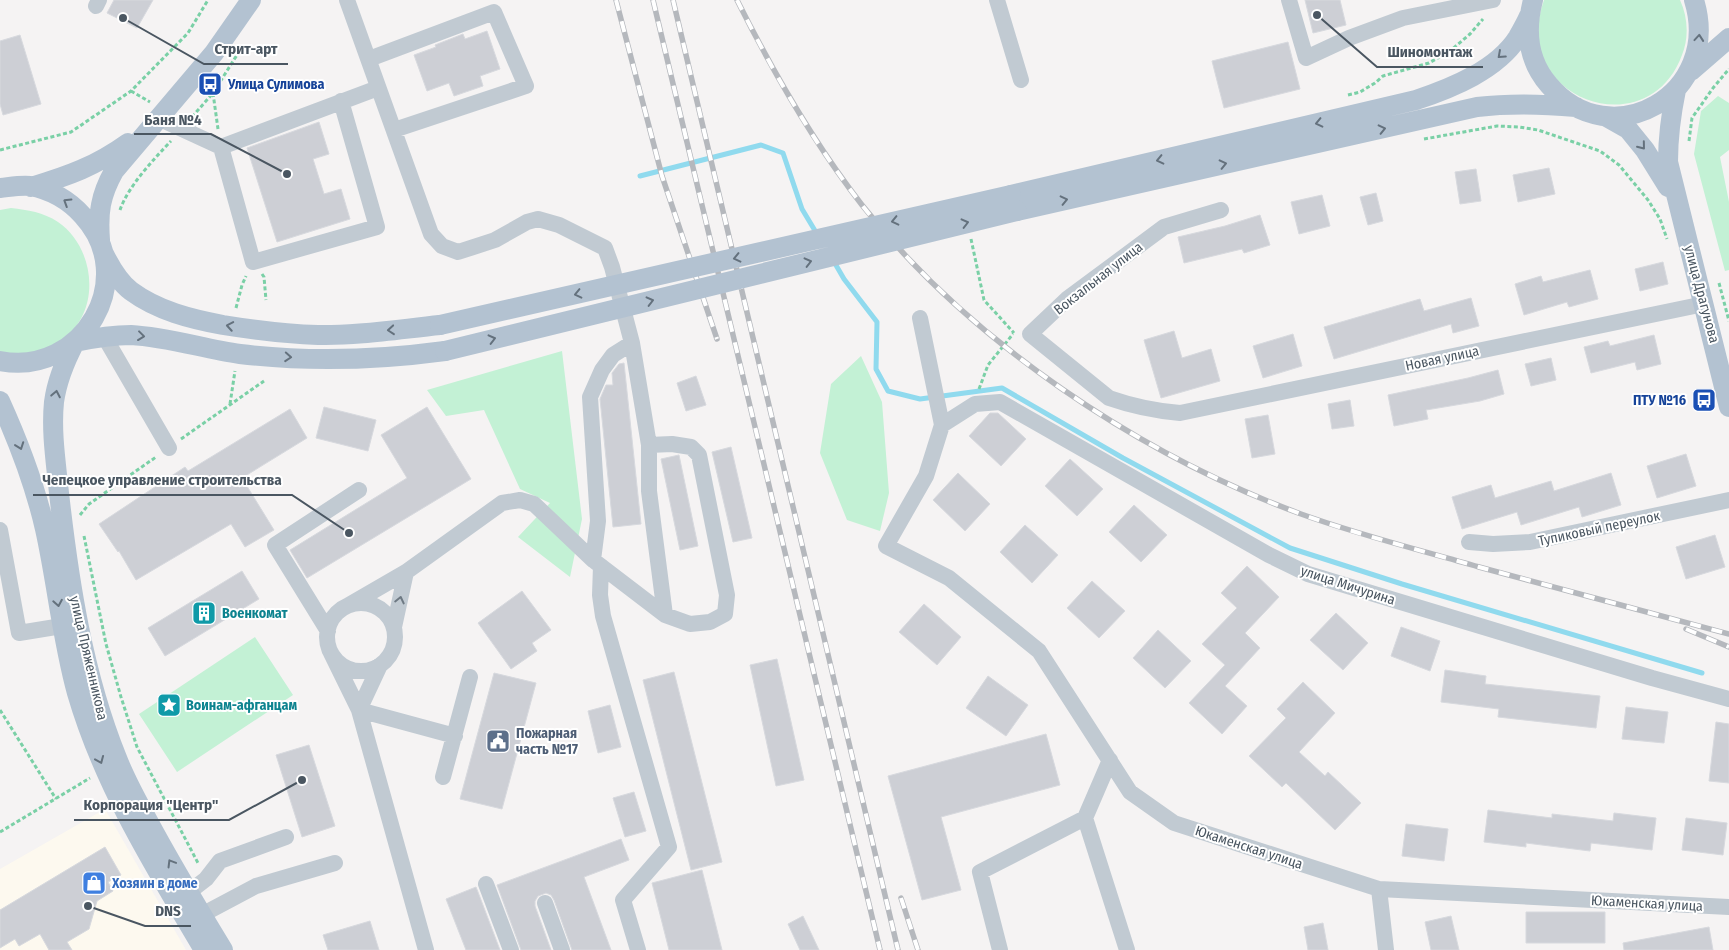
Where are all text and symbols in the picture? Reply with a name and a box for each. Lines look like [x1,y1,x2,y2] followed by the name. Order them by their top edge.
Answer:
[1693,33,1704,41] one-way arrow
[204,34,288,64] callout: Стрит-арт
[1377,37,1483,67] callout: Шиномонтаж
[214,40,278,58] text: Стрит-арт
[1387,43,1473,61] text: Шиномонтаж
[1498,49,1507,58] one-way arrow
[197,71,223,97] bus stop icon: Улица Сулимова
[227,76,325,93] place label: Улица Сулимова
[134,104,211,134] callout: Баня №4
[144,111,202,129] text: Баня №4
[1314,117,1323,128] one-way arrow
[1377,124,1386,135] one-way arrow
[1637,140,1645,149] one-way arrow
[1156,154,1165,165] one-way arrow
[1219,160,1227,170] one-way arrow
[1060,195,1069,206] one-way arrow
[63,198,72,208] one-way arrow
[891,215,900,226] one-way arrow
[961,218,970,229] one-way arrow
[1051,238,1146,318] street label: Вокзальная улица
[1680,243,1723,345] street label: улица Драгунова
[732,252,741,262] one-way arrow
[803,257,812,268] one-way arrow
[574,288,583,299] one-way arrow
[645,296,654,307] one-way arrow
[225,322,234,332] one-way arrow
[387,324,395,335] one-way arrow
[136,331,145,341] one-way arrow
[487,335,495,345] one-way arrow
[1404,342,1481,375] street label: Новая улица
[285,351,293,362] one-way arrow
[1691,387,1717,413] bus stop icon: ПТУ №16
[50,390,60,399] one-way arrow
[1633,392,1686,409] place label: ПТУ №16
[14,441,24,449] one-way arrow
[33,465,292,495] callout: Чепецкое управление строительства
[42,471,282,489] text: Чепецкое управление строительства
[1537,507,1662,550] street label: Тупиковый переулок
[1298,562,1397,609] street label: улица Мичурина
[66,594,111,722] street label: улица Пряженникова
[394,595,405,604] one-way arrow
[53,599,63,607] one-way arrow
[191,600,217,626] building icon: Военкомат
[222,605,288,622] place label: Военкомат
[156,692,182,718] place icon: Воинам-афганцам
[186,697,297,714] place label: Воинам-афганцам
[516,725,578,758] place label: Пожарная часть №17
[485,728,511,754] public building icon: Пожарная часть №17
[94,755,105,764] one-way arrow
[74,790,229,820] callout: Корпорация "Центр"
[84,796,218,814] text: Корпорация "Центр"
[1193,822,1305,873] street label: Юкаменская улица
[168,859,178,868] one-way arrow
[81,870,107,896] shop icon: Хозяин в доме
[111,875,198,892] place label: Хозяин в доме
[1591,892,1703,915] street label: Юкаменская улица
[145,896,191,926] callout: DNS
[155,902,181,920] text: DNS

